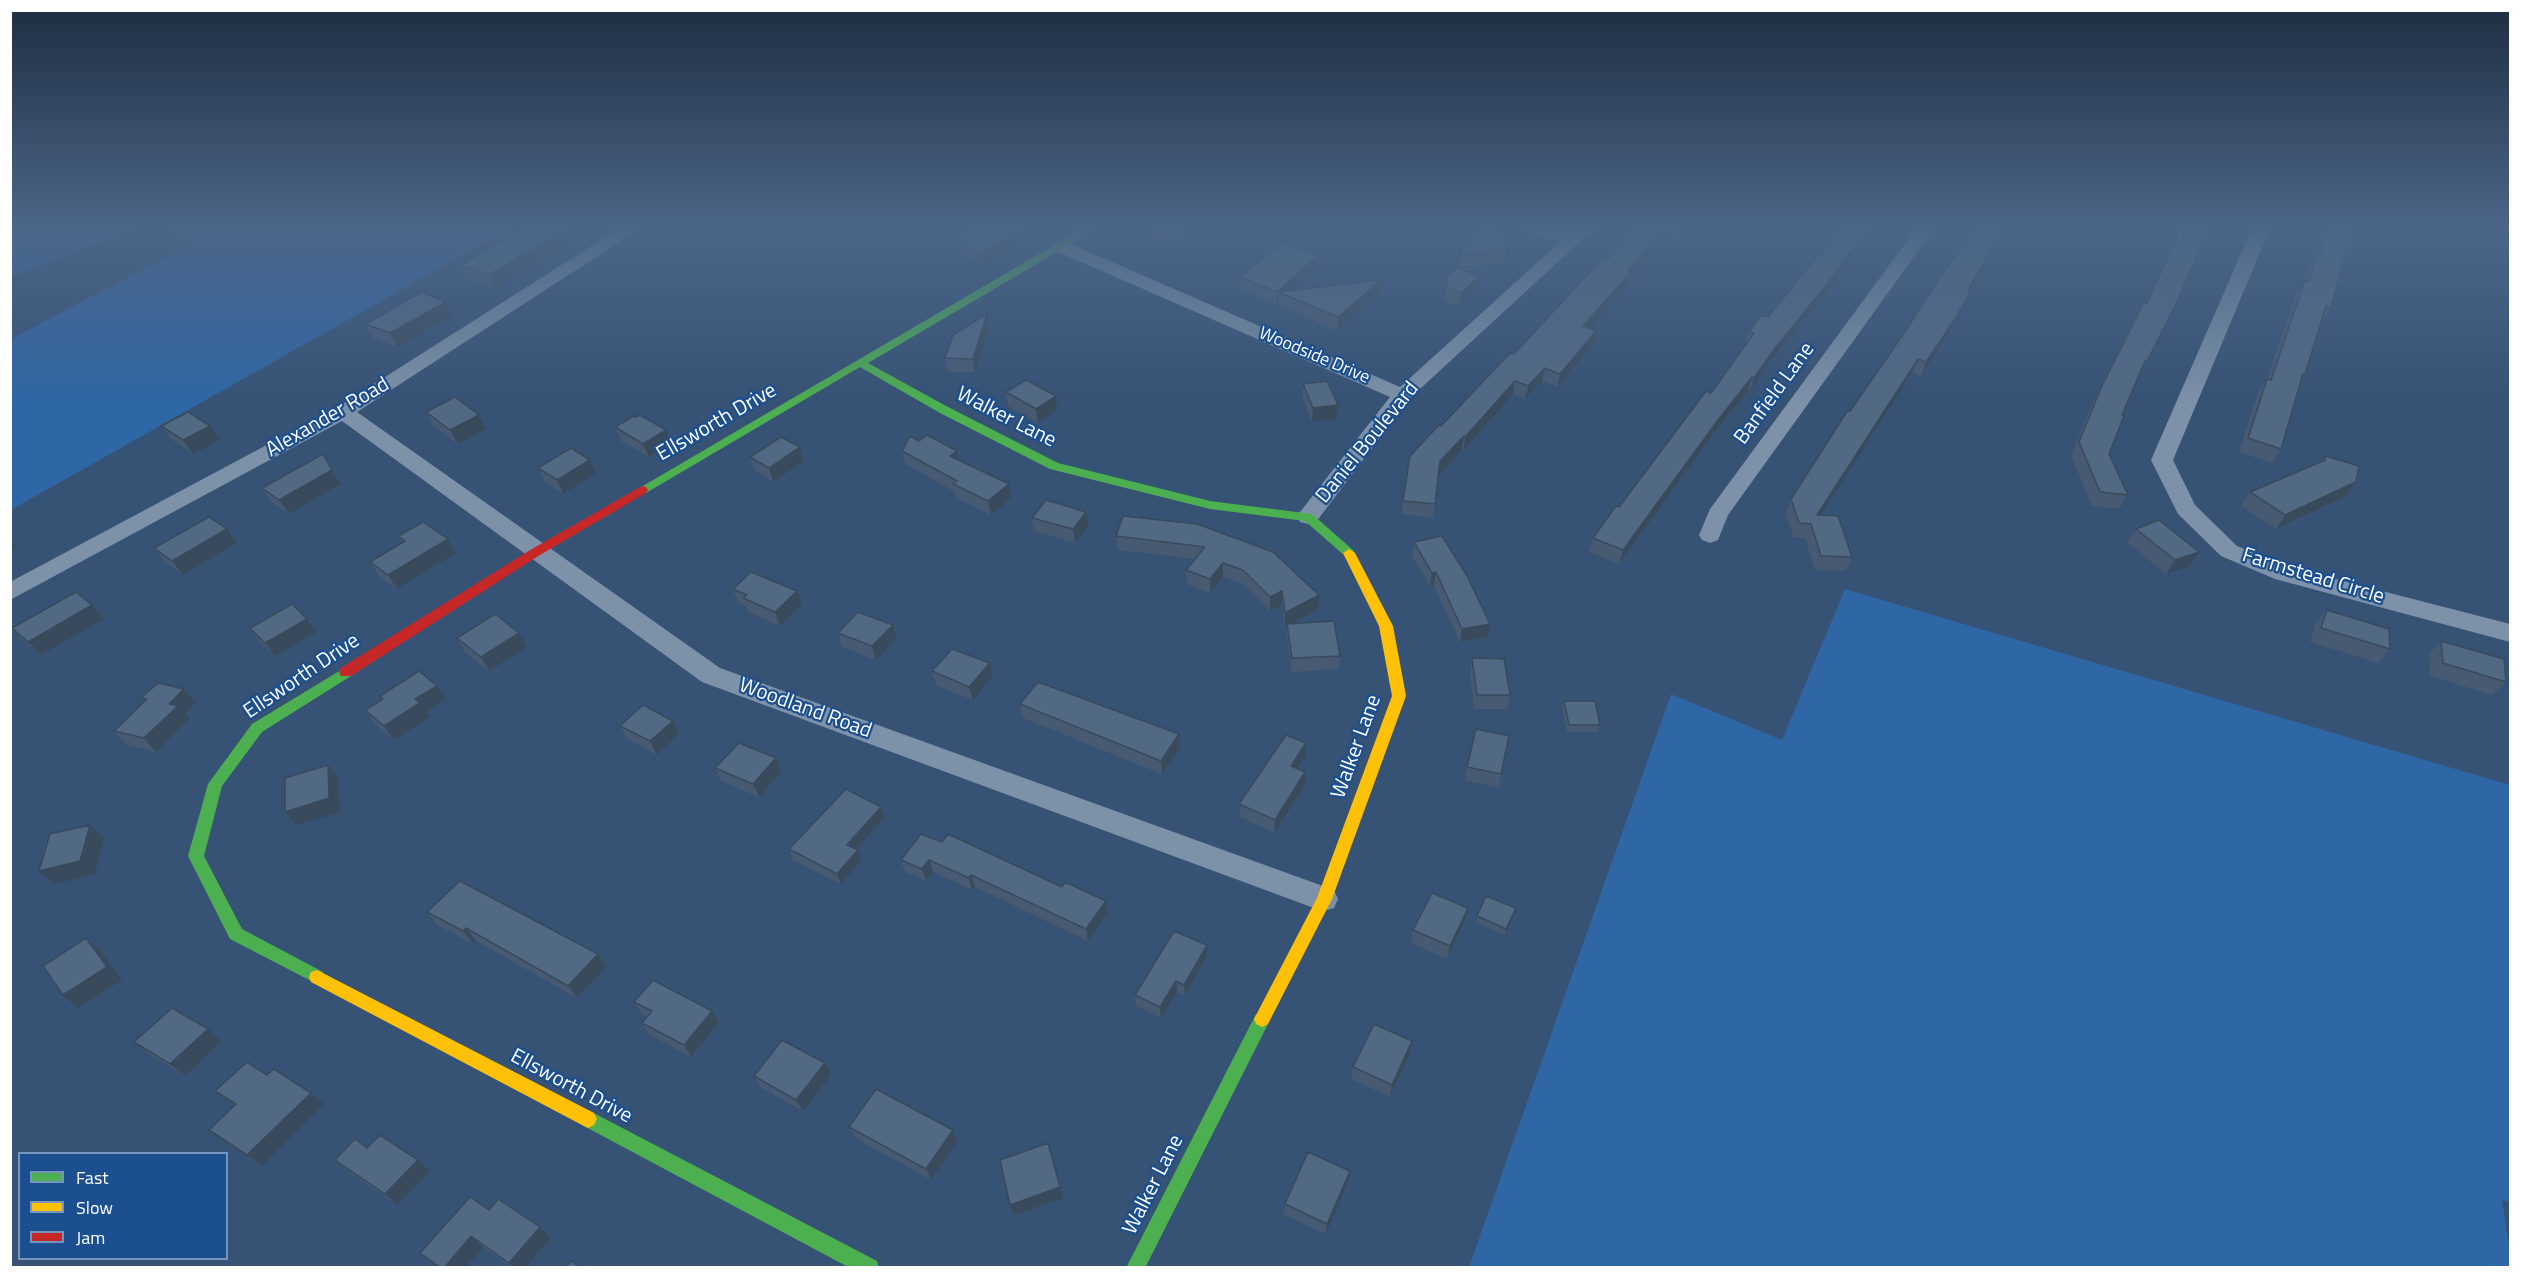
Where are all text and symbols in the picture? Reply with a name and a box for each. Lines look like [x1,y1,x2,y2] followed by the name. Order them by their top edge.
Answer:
[1255,323,1373,389] street label: Woodside Drive
[1730,338,1820,450] street label: Banfield Lane
[262,373,394,463] street label: Alexander Road
[1311,377,1425,509] street label: Daniel Boulevard
[652,378,782,468] street label: Ellsworth Drive
[952,382,1060,454] street label: Walker Lane
[2239,543,2387,611] street label: Farmstead Circle
[239,629,365,725] street label: Ellsworth Drive
[735,673,875,745] street label: Woodland Road
[1327,692,1387,802] street label: Walker Lane
[506,1044,636,1130] street label: Ellsworth Drive
[1118,1131,1190,1239] street label: Walker Lane
[18,1152,228,1260] legend
[76,1164,109,1191] text: Fast
[76,1194,113,1221] text: Slow
[76,1224,105,1251] text: Jam

